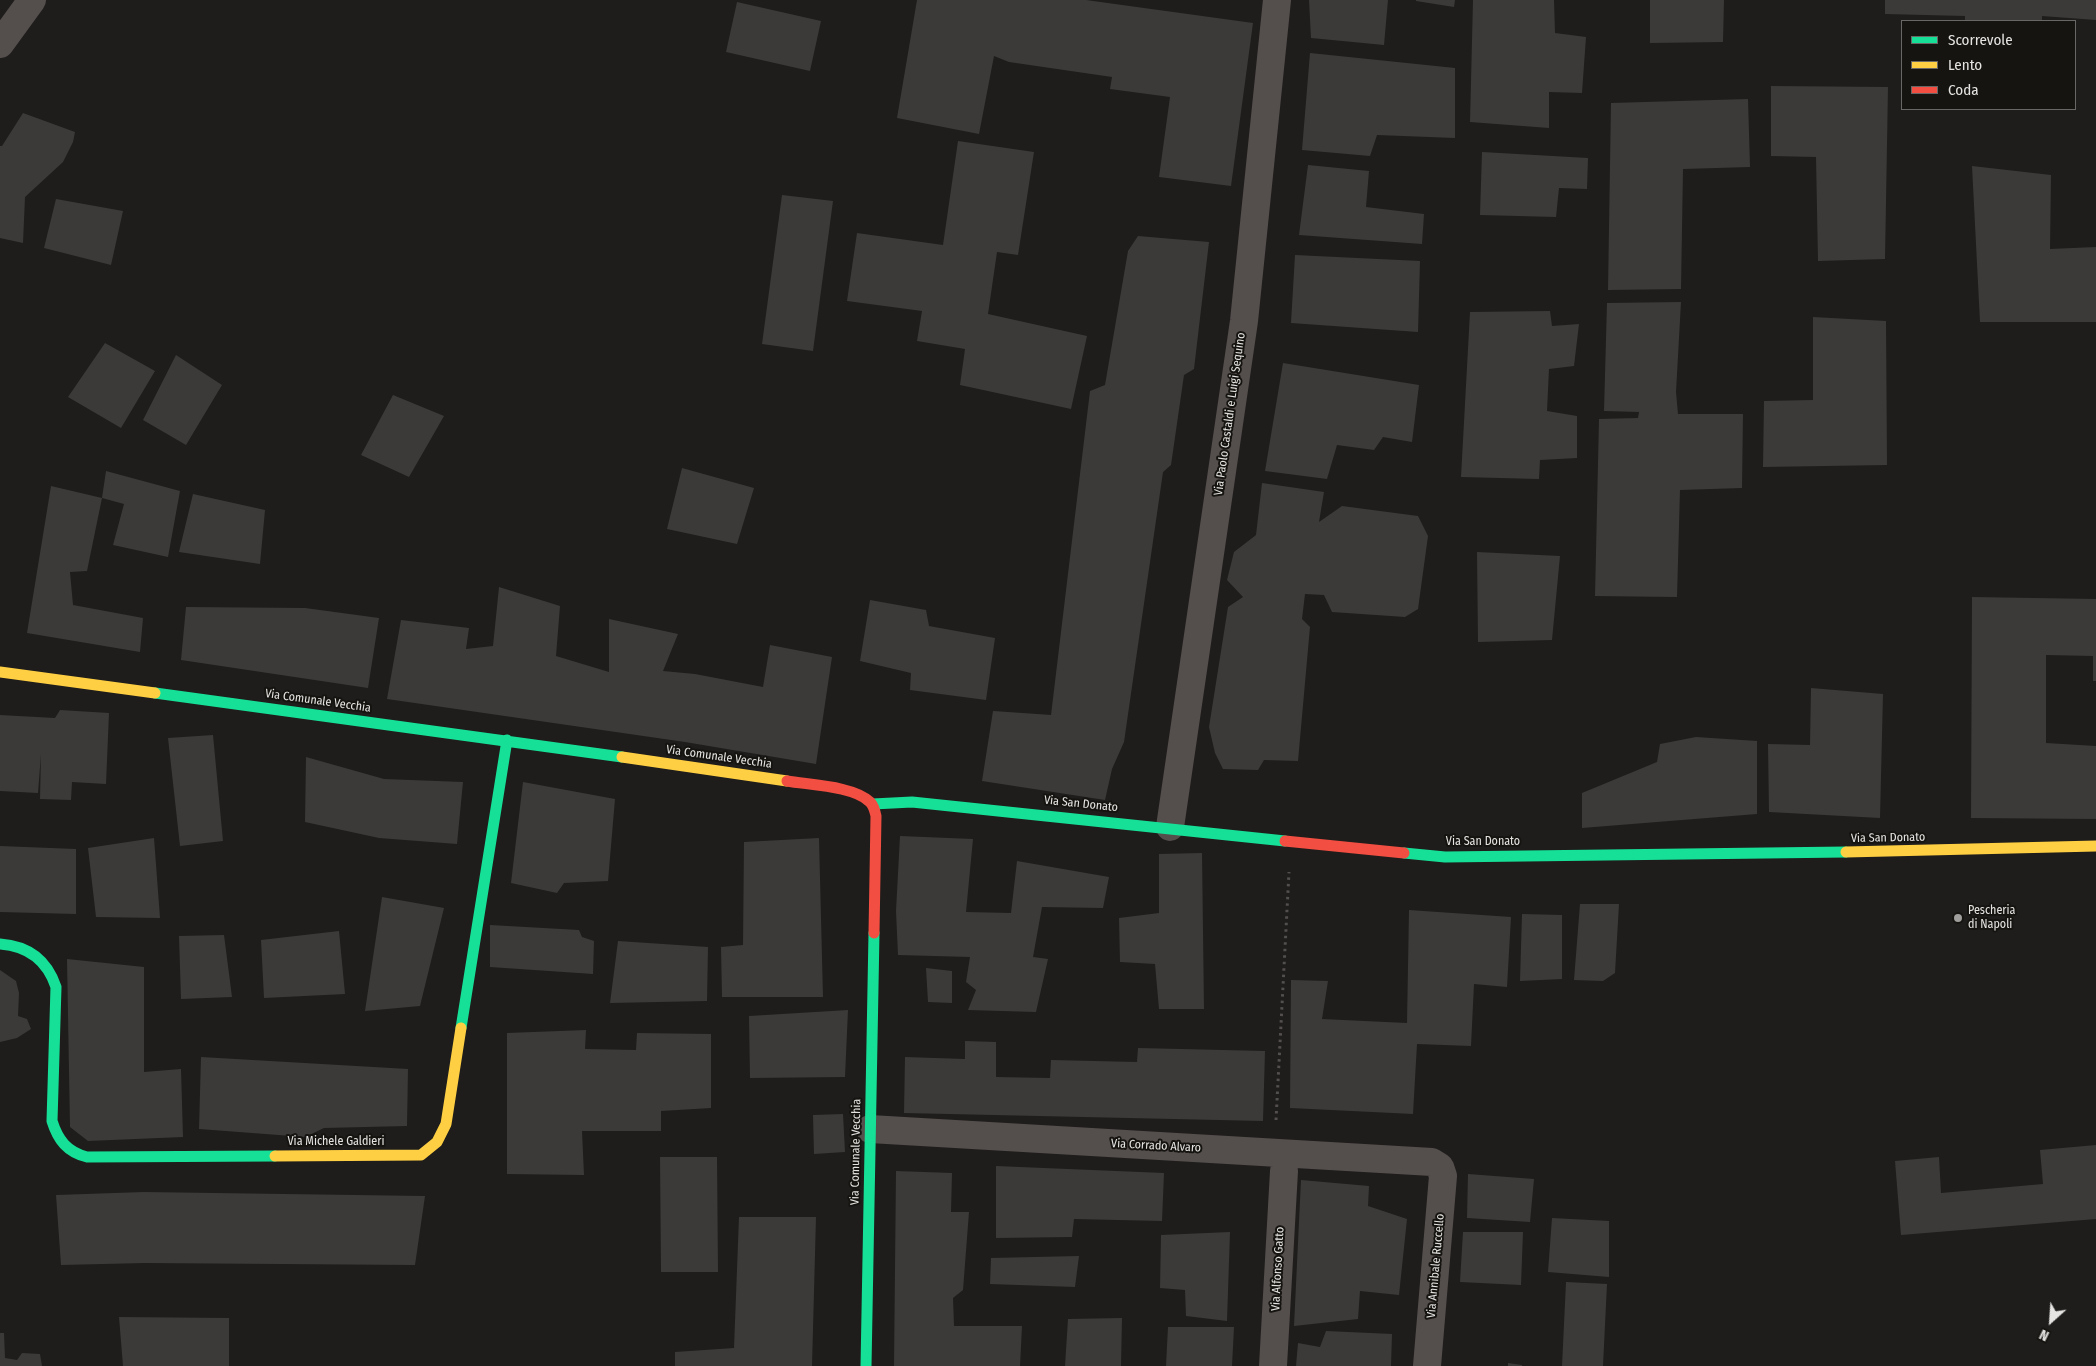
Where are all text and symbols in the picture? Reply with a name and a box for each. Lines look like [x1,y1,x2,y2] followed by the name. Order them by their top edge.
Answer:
[1901,20,2076,110] legend
[1948,31,2013,49] text: Scorrevole
[1948,56,1982,74] text: Lento
[1948,81,1979,99] text: Coda
[1211,331,1249,497] street label: Via Paolo Castaldi e Luigi Sequino
[264,686,372,716] street label: Via Comunale Vecchia
[665,742,773,772] street label: Via Comunale Vecchia
[1043,793,1119,815] street label: Via San Donato
[1851,830,1925,846] street label: Via San Donato
[1446,835,1520,849] street label: Via San Donato
[1968,904,2015,932] place label: Pescheria di Napoli
[1952,912,1964,924] marker: Pescheria di Napoli
[848,1099,864,1205] street label: Via Comunale Vecchia
[288,1135,384,1149] street label: Via Michele Galdieri
[1111,1136,1201,1156] street label: Via Corrado Alvaro
[1424,1213,1448,1319] street label: Via Annibale Ruccello
[1269,1226,1287,1312] street label: Via Alfonso Gatto
[2026,1296,2076,1346] north arrow
[2037,1325,2052,1344] text: N

